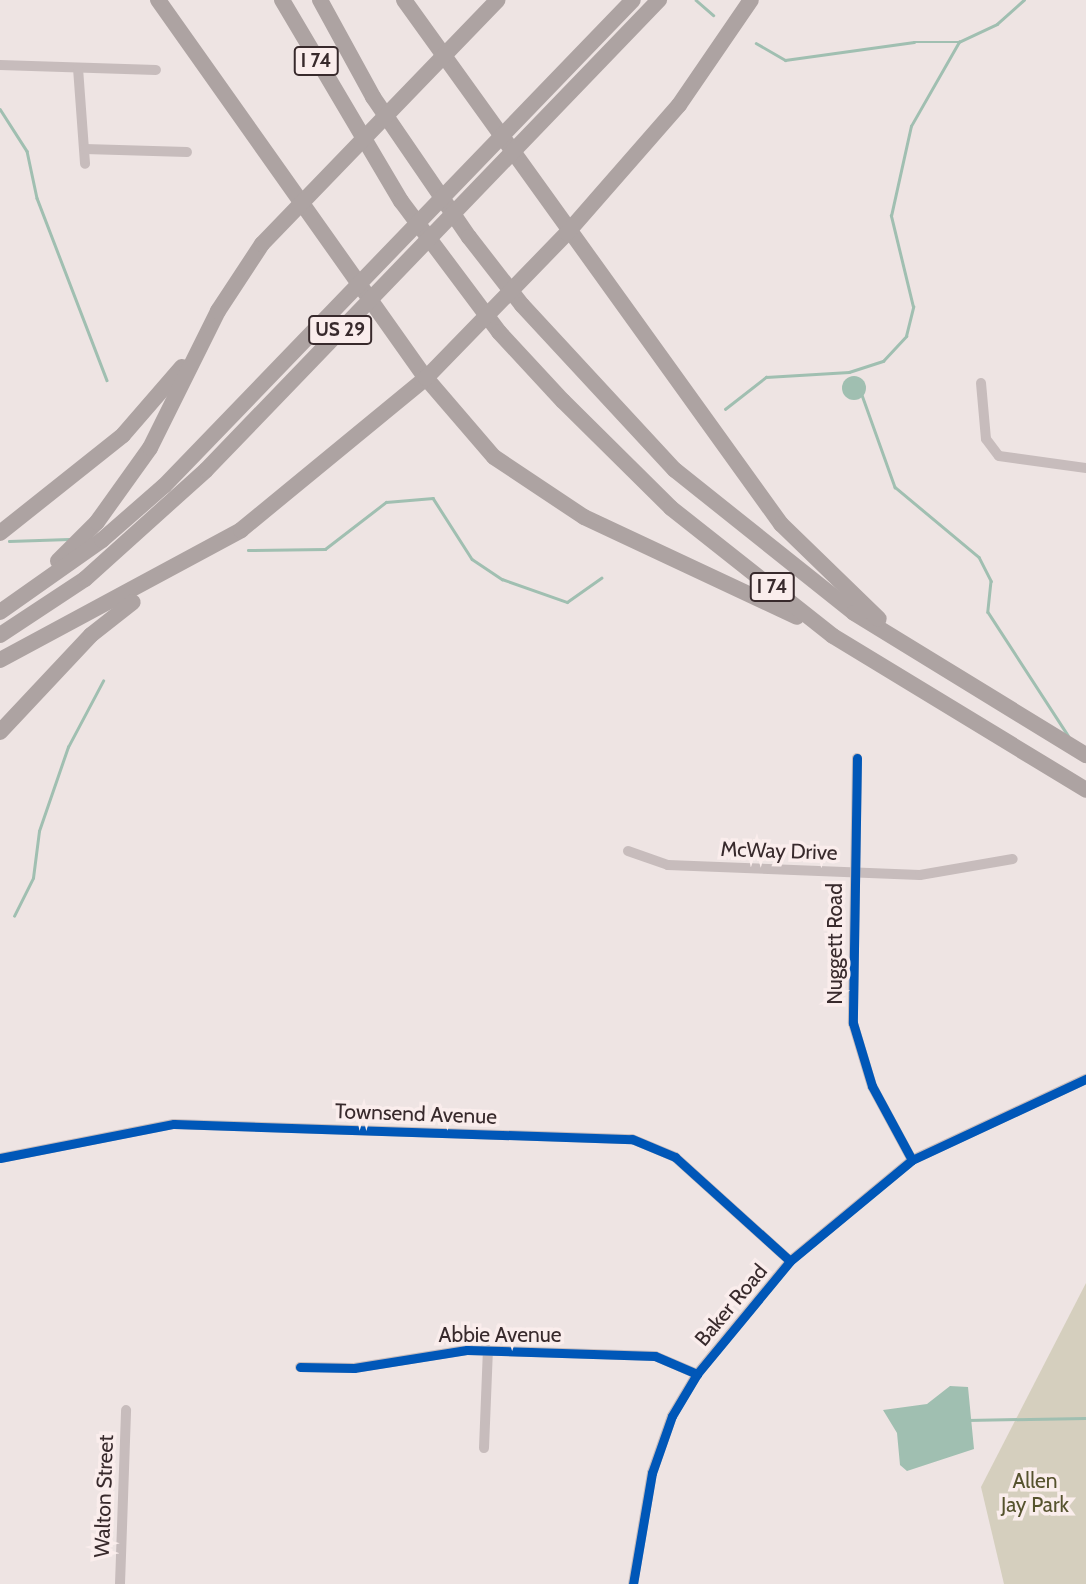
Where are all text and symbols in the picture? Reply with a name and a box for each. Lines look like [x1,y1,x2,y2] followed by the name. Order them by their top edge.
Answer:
[293,45,339,76] road number: I 74
[307,314,373,346] road number: US 29
[749,572,795,602] road number: I 74
[720,836,838,866] street label: McWay Drive
[822,883,848,1005] street label: Nuggett Road
[335,1099,497,1129] street label: Townsend Avenue
[689,1259,773,1351] street label: Baker Road
[439,1322,561,1348] street label: Abbie Avenue
[89,1434,119,1558] street label: Walton Street
[1001,1468,1069,1518] park label: Allen Jay Park

